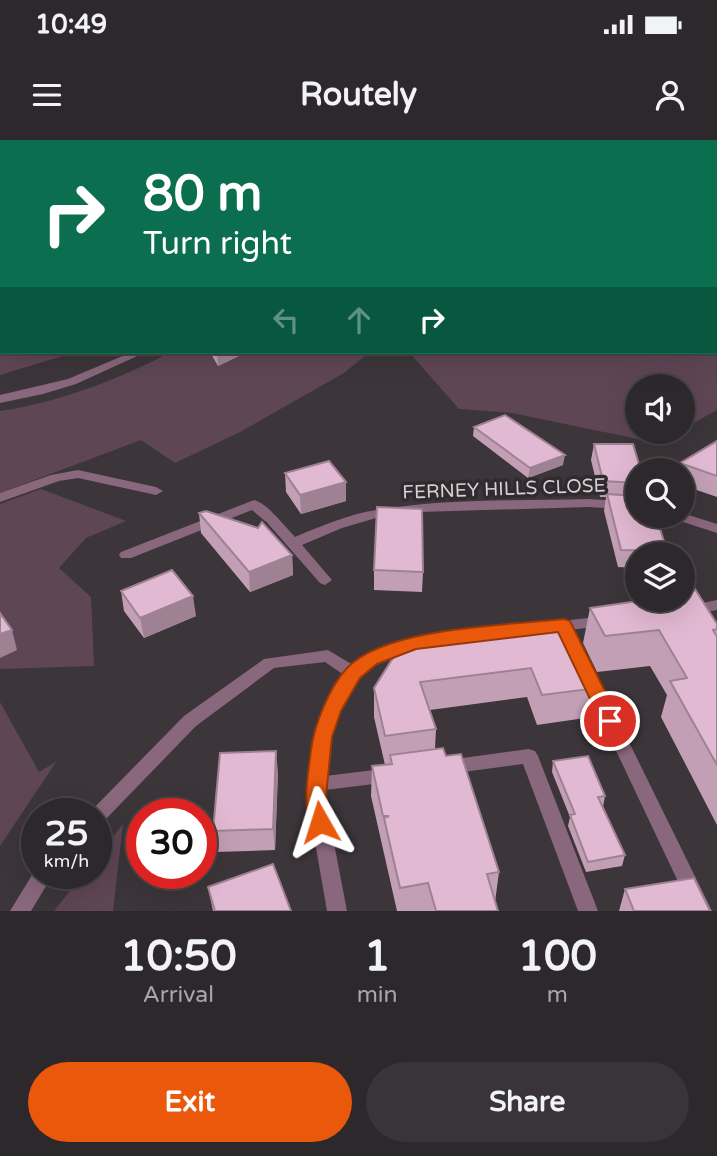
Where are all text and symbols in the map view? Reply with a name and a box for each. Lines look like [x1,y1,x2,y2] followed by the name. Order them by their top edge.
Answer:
[35,9,107,40] text: 10:49
[28,76,66,114] icon: menu
[300,76,417,114] text: Routely
[651,76,689,114] icon: person
[143,165,262,224] text: 80 m
[28,168,119,259] icon: right
[143,225,292,263] text: Turn right
[267,301,305,339] icon: left
[340,301,378,339] icon: ahead
[413,301,451,339] icon: right
[625,374,695,612] map controls
[625,374,695,444] button: sound
[625,458,695,528] button: search
[402,474,606,504] street label: FERNEY HILLS CLOSE
[625,542,695,612] button: layers
[580,691,640,751] pin
[591,702,629,740] icon: arrive
[283,785,357,859] position arrow
[126,798,217,889] speed limit sign: 30
[45,813,88,855] text: 25
[44,850,89,872] text: km/h
[120,931,237,982] text: 10:50
[364,931,390,982] text: 1
[518,931,597,982] text: 100
[143,981,214,1009] text: Arrival
[357,981,398,1009] text: min
[547,981,568,1009] text: m
[28,1062,352,1142] button: Exit
[366,1062,689,1142] button: Share

